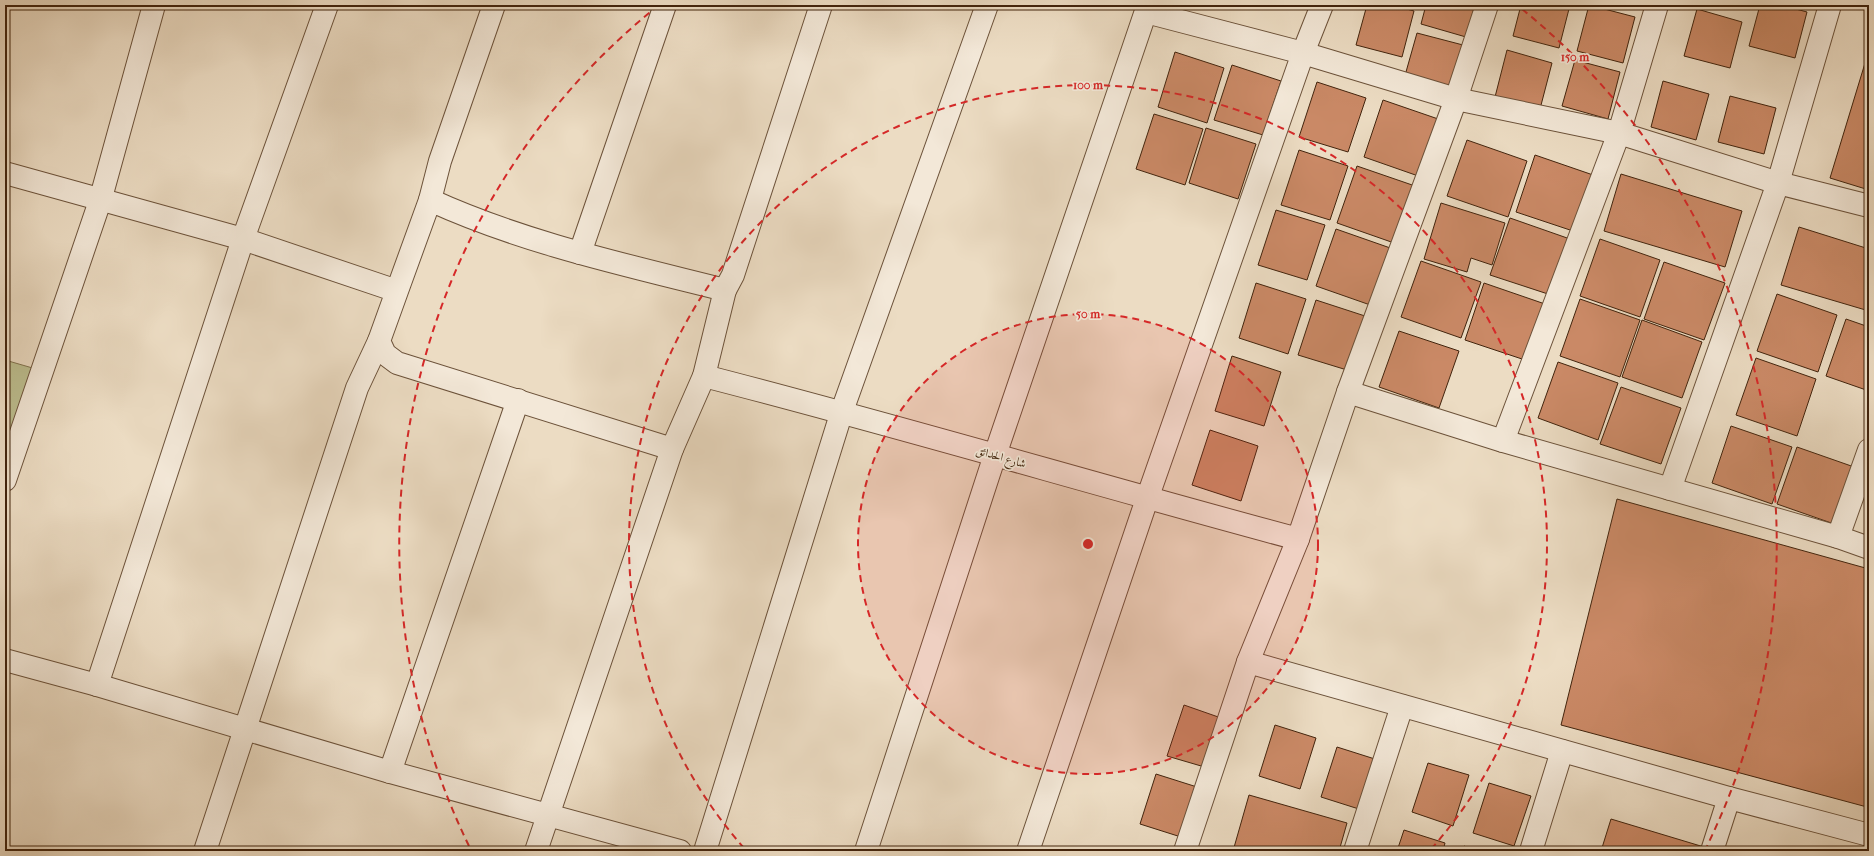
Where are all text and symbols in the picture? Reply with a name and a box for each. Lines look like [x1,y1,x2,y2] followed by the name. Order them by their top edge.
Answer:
[1561,50,1590,64] text: 150 m
[1073,78,1104,92] text: 100 m
[1076,307,1101,321] text: 50 m
[973,443,1028,475] street label: شارع الحدائق
[1081,537,1095,551] centre of rings

